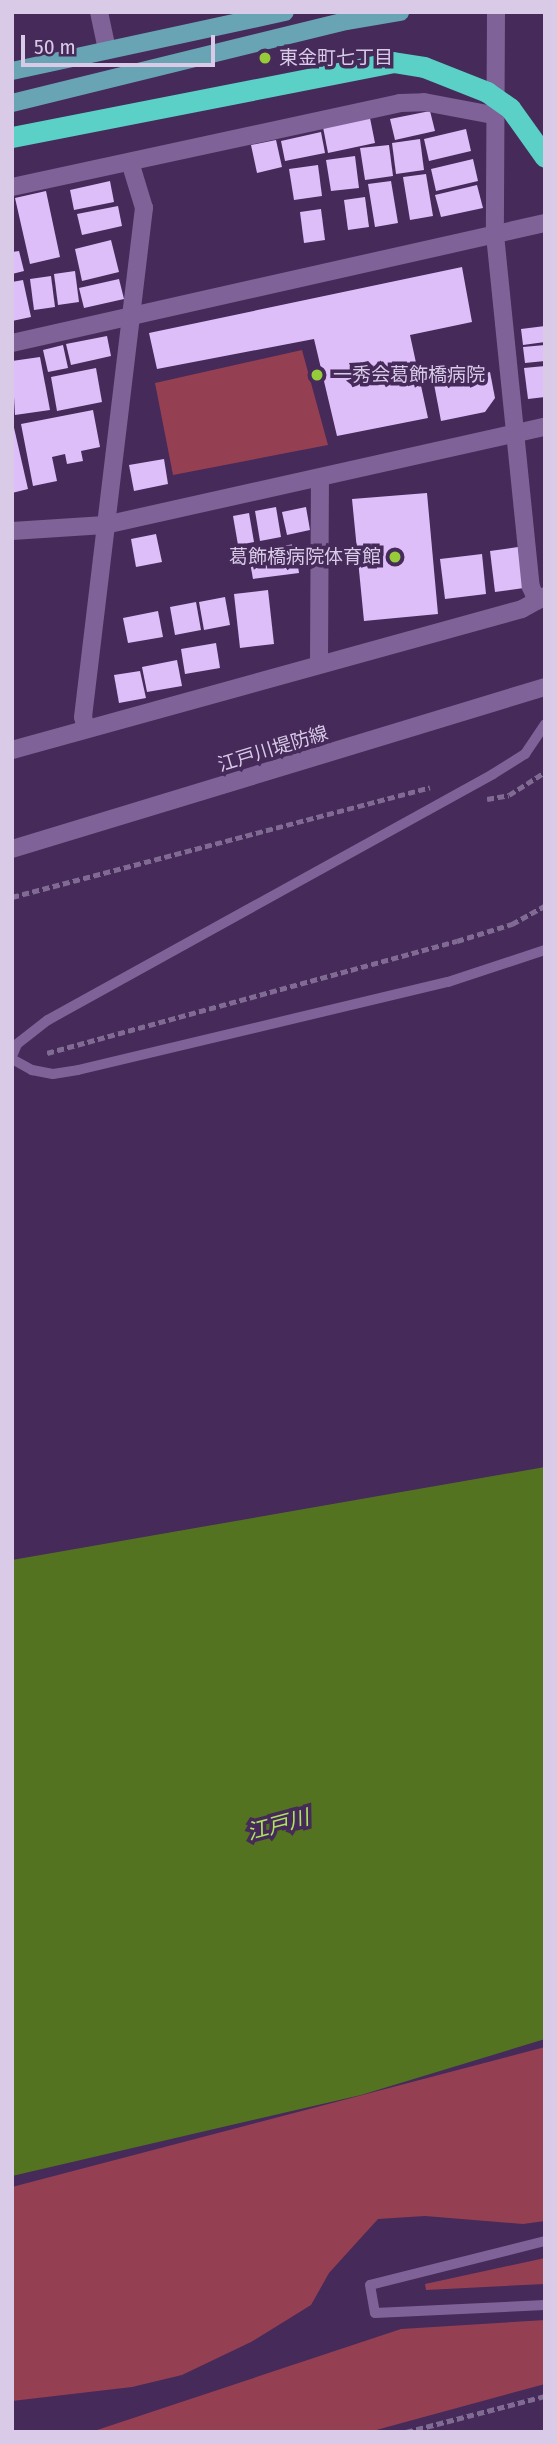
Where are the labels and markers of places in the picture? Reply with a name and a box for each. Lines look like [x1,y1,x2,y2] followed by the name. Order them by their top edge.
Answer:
[279,47,393,69] place label: 東金町七丁目
[257,50,273,66] marker: 東金町七丁目
[333,364,485,386] place label: 一秀会葛飾橋病院
[307,365,327,385] marker: 一秀会葛飾橋病院
[229,546,381,568] place label: 葛飾橋病院体育館
[387,549,403,565] marker: 葛飾橋病院体育館

